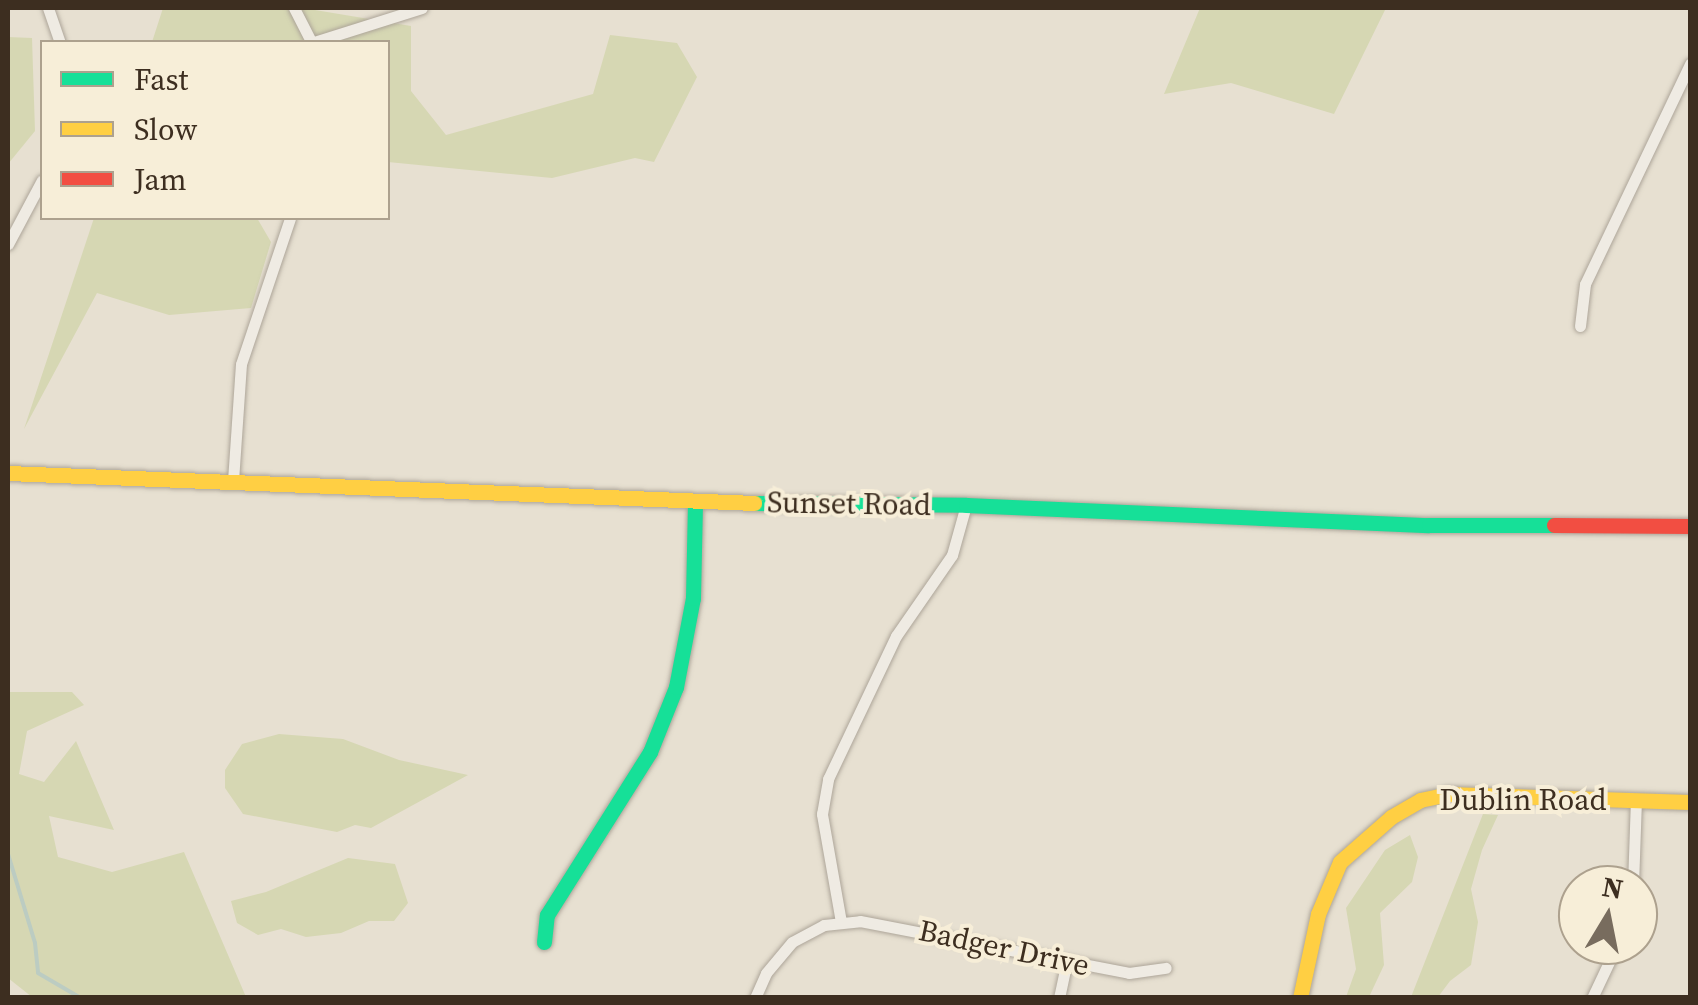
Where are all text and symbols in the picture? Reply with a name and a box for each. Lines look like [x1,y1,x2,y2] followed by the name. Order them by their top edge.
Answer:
[40,40,390,220] legend
[134,59,188,100] text: Fast
[134,109,197,150] text: Slow
[134,159,187,200] text: Jam
[767,485,931,523] street label: Sunset Road
[1440,782,1606,818] street label: Dublin Road
[1558,865,1658,965] north arrow
[1600,867,1626,908] text: N
[915,912,1093,984] street label: Badger Drive

